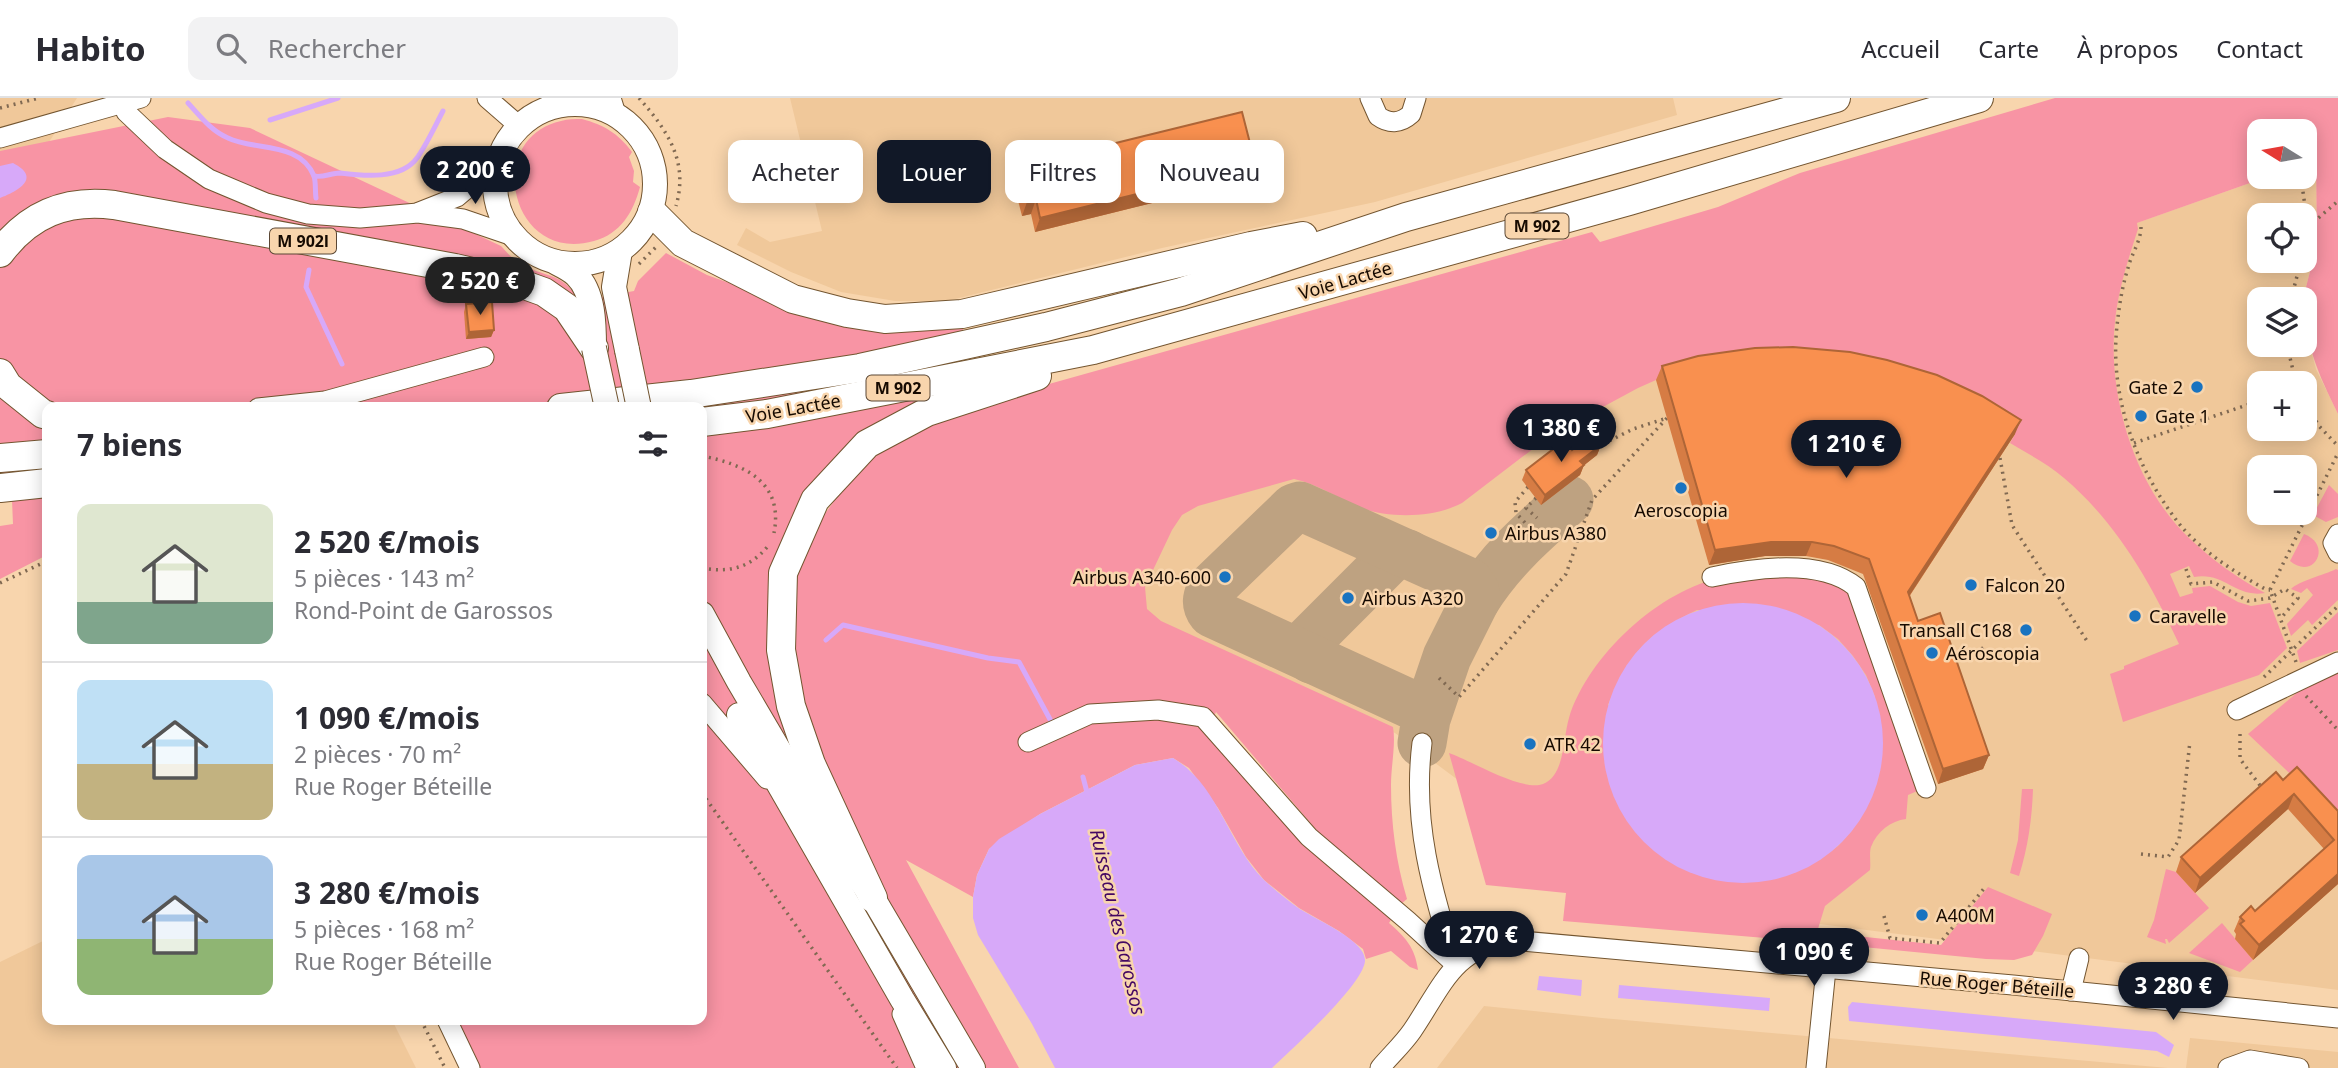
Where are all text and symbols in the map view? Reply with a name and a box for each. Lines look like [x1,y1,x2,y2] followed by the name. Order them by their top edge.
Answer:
[188,17,678,80] search box
[35,26,146,71] text: Habito
[212,29,250,67] icon: search
[268,30,406,66] text: Rechercher
[1861,32,1940,65] text: Accueil
[1978,32,2039,65] text: Carte
[2077,32,2178,65] text: À propos
[2216,32,2303,65] text: Contact
[2247,119,2317,189] north arrow
[2247,119,2317,525] map controls
[728,140,863,203] chip: Acheter
[877,140,991,203] chip: Louer
[1005,140,1121,203] chip: Filtres
[1135,140,1284,203] chip: Nouveau
[410,146,540,206] pin: 2 200 €
[436,153,514,185] text: 2 200 €
[2247,203,2317,273] button: locate
[1506,214,1568,238] road number: M 902
[270,228,336,253] road number: M 902l
[1296,255,1394,305] street label: Voie Lactée
[415,258,545,317] pin: 2 520 €
[441,264,519,296] text: 2 520 €
[2247,287,2317,357] button: layers
[2247,371,2317,441] button: +
[2128,375,2183,399] place label: Gate 2
[866,376,930,400] road number: M 902
[2189,379,2205,395] marker: Gate 2
[744,388,842,428] street label: Voie Lactée
[1496,404,1626,464] pin: 1 380 €
[2155,404,2210,428] place label: Gate 1
[2133,408,2149,424] marker: Gate 1
[1522,411,1600,443] text: 1 380 €
[1781,420,1911,480] pin: 1 210 €
[77,424,182,465] text: 7 biens
[634,425,672,463] icon: filters
[1807,427,1885,459] text: 1 210 €
[2247,455,2317,525] button: −
[1673,480,1689,496] marker: Aeroscopia
[1634,498,1728,522] place label: Aeroscopia
[294,521,480,562] text: 2 520 €/mois
[1505,521,1606,545] place label: Airbus A380
[1483,525,1499,541] marker: Airbus A380
[133,532,217,616] icon: home
[294,562,474,594] text: 5 pièces · 143 m²
[1073,565,1211,589] place label: Airbus A340-600
[1217,569,1233,585] marker: Airbus A340-600
[1985,573,2065,597] place label: Falcon 20
[1963,577,1979,593] marker: Falcon 20
[1362,586,1463,610] place label: Airbus A320
[1340,590,1356,606] marker: Airbus A320
[294,594,553,626] text: Rond-Point de Garossos
[2149,604,2226,628] place label: Caravelle
[2127,608,2143,624] marker: Caravelle
[1900,618,2012,642] place label: Transall C168
[2018,622,2034,638] marker: Transall C168
[1946,641,2040,665] place label: Aéroscopia
[1924,645,1940,661] marker: Aéroscopia
[294,697,480,738] text: 1 090 €/mois
[133,708,217,792] icon: home
[1544,732,1601,756] place label: ATR 42
[1522,736,1538,752] marker: ATR 42
[294,738,461,770] text: 2 pièces · 70 m²
[294,770,492,802] text: Rue Roger Béteille
[1084,827,1152,1017] water label: Ruisseau des Garossos
[294,872,480,913] text: 3 280 €/mois
[133,883,217,967] icon: home
[1936,903,1995,927] place label: A400M
[1914,907,1930,923] marker: A400M
[1414,912,1544,971] pin: 1 270 €
[294,913,474,945] text: 5 pièces · 168 m²
[1440,918,1518,950] text: 1 270 €
[1749,928,1879,988] pin: 1 090 €
[1775,935,1853,967] text: 1 090 €
[294,945,492,977] text: Rue Roger Béteille
[2108,962,2238,1022] pin: 3 280 €
[1919,965,2075,1003] street label: Rue Roger Béteille
[2134,969,2212,1001] text: 3 280 €

